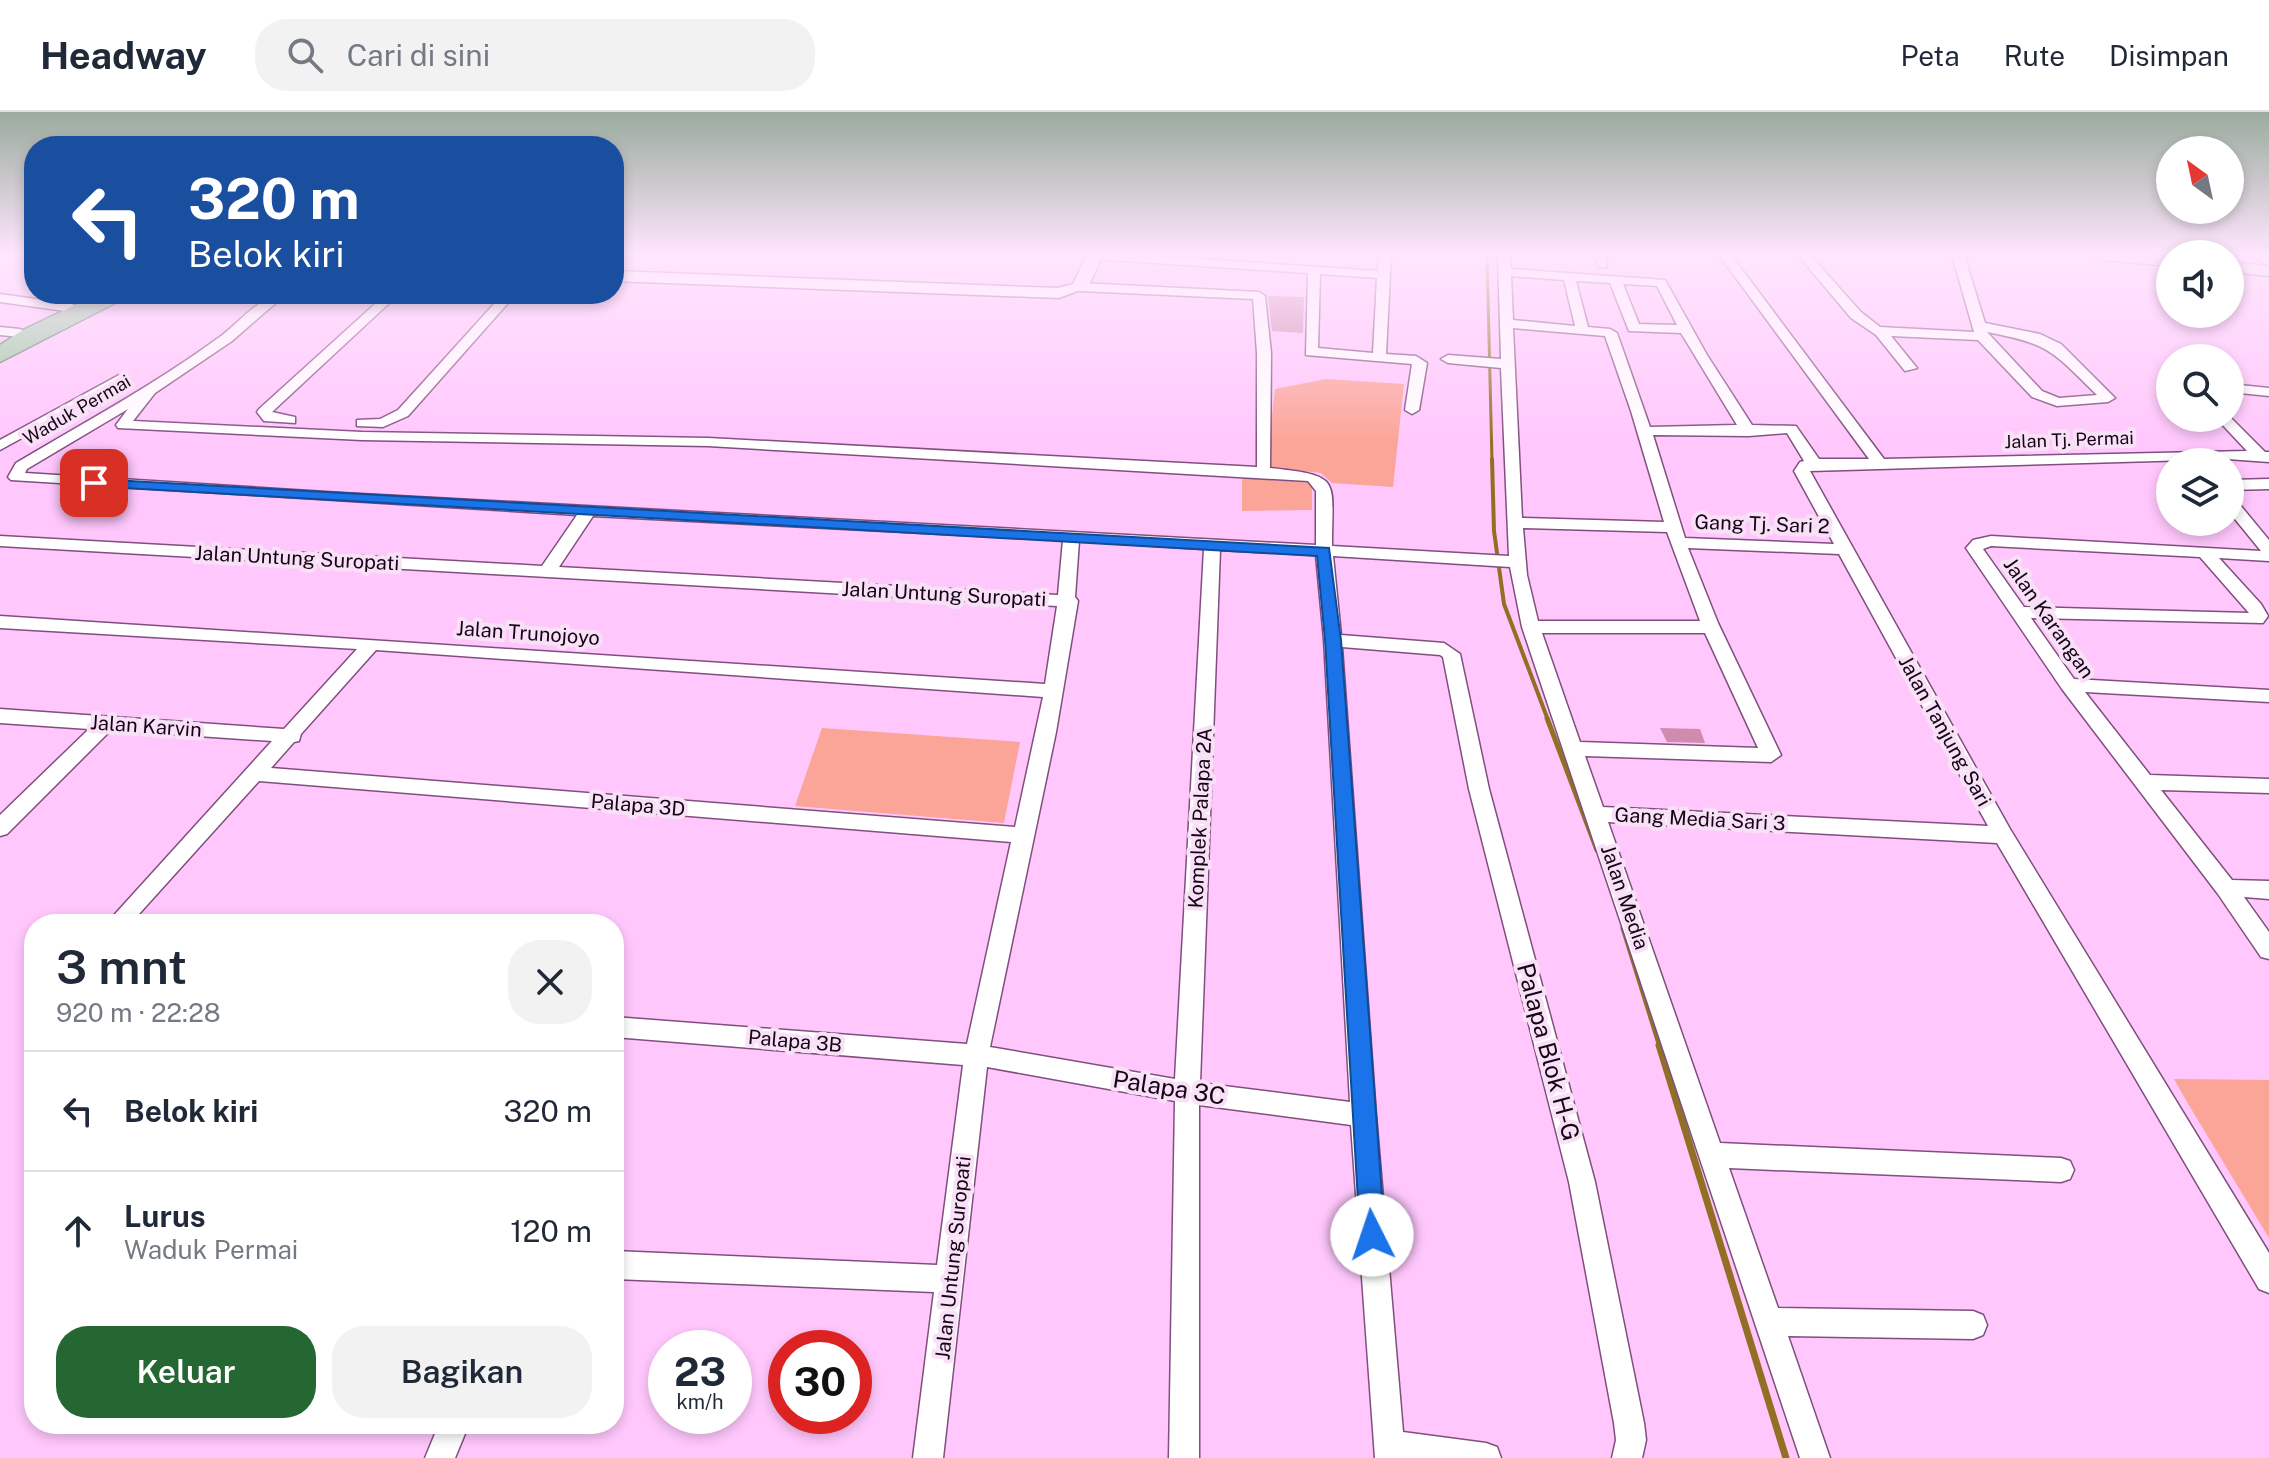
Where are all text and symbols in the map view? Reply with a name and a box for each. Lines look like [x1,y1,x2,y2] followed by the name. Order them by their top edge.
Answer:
[255,19,815,91] search box
[40,33,207,78] text: Headway
[283,33,327,77] icon: search
[347,37,490,73] text: Cari di sini
[1901,39,1960,72] text: Peta
[2004,39,2065,72] text: Rute
[2109,39,2229,72] text: Disimpan
[2156,136,2244,224] north arrow
[2156,136,2244,536] map controls
[188,166,360,232] text: 320 m
[56,168,160,272] icon: left
[188,233,344,275] text: Belok kiri
[2156,240,2244,328] button: sound
[2156,344,2244,432] button: search
[19,370,134,449] street label: Waduk Permai
[2004,427,2134,452] street label: Jalan Tj. Permai
[2156,448,2244,536] button: layers
[60,449,128,517] pin
[72,461,116,505] icon: arrive
[1694,510,1830,538] street label: Gang Tj. Sari 2
[194,541,400,575] street label: Jalan Untung Suropati
[1999,553,2099,683] street label: Jalan Karangan
[841,577,1047,611] street label: Jalan Untung Suropati
[455,616,601,650] street label: Jalan Trunojoyo
[1894,651,1996,811] street label: Jalan Tanjung Sari
[90,710,202,742] street label: Jalan Karvin
[1183,727,1217,909] street label: Komplek Palapa 2A
[590,789,686,821] street label: Palapa 3D
[1614,803,1786,835] street label: Gang Media Sari 3
[1596,841,1654,953] street label: Jalan Media
[56,938,187,995] text: 3 mnt
[508,940,592,1024] button: close
[1512,960,1586,1144] street label: Palapa Blok H-G
[56,997,221,1028] text: 920 m · 22:28
[747,1025,843,1057] street label: Palapa 3B
[1111,1064,1227,1110] street label: Palapa 3C
[56,1089,100,1133] icon: left
[124,1093,258,1129] text: Belok kiri
[504,1093,592,1129] text: 320 m
[930,1155,976,1361] street label: Jalan Untung Suropati
[1330,1193,1414,1277] position arrow
[124,1198,206,1234] text: Lurus
[56,1209,100,1253] icon: ahead
[510,1213,592,1249] text: 120 m
[124,1234,298,1265] text: Waduk Permai
[56,1326,316,1418] button: Keluar
[332,1326,592,1418] button: Bagikan
[768,1330,872,1434] speed limit sign: 30
[674,1348,726,1395] text: 23
[676,1390,724,1414] text: km/h

